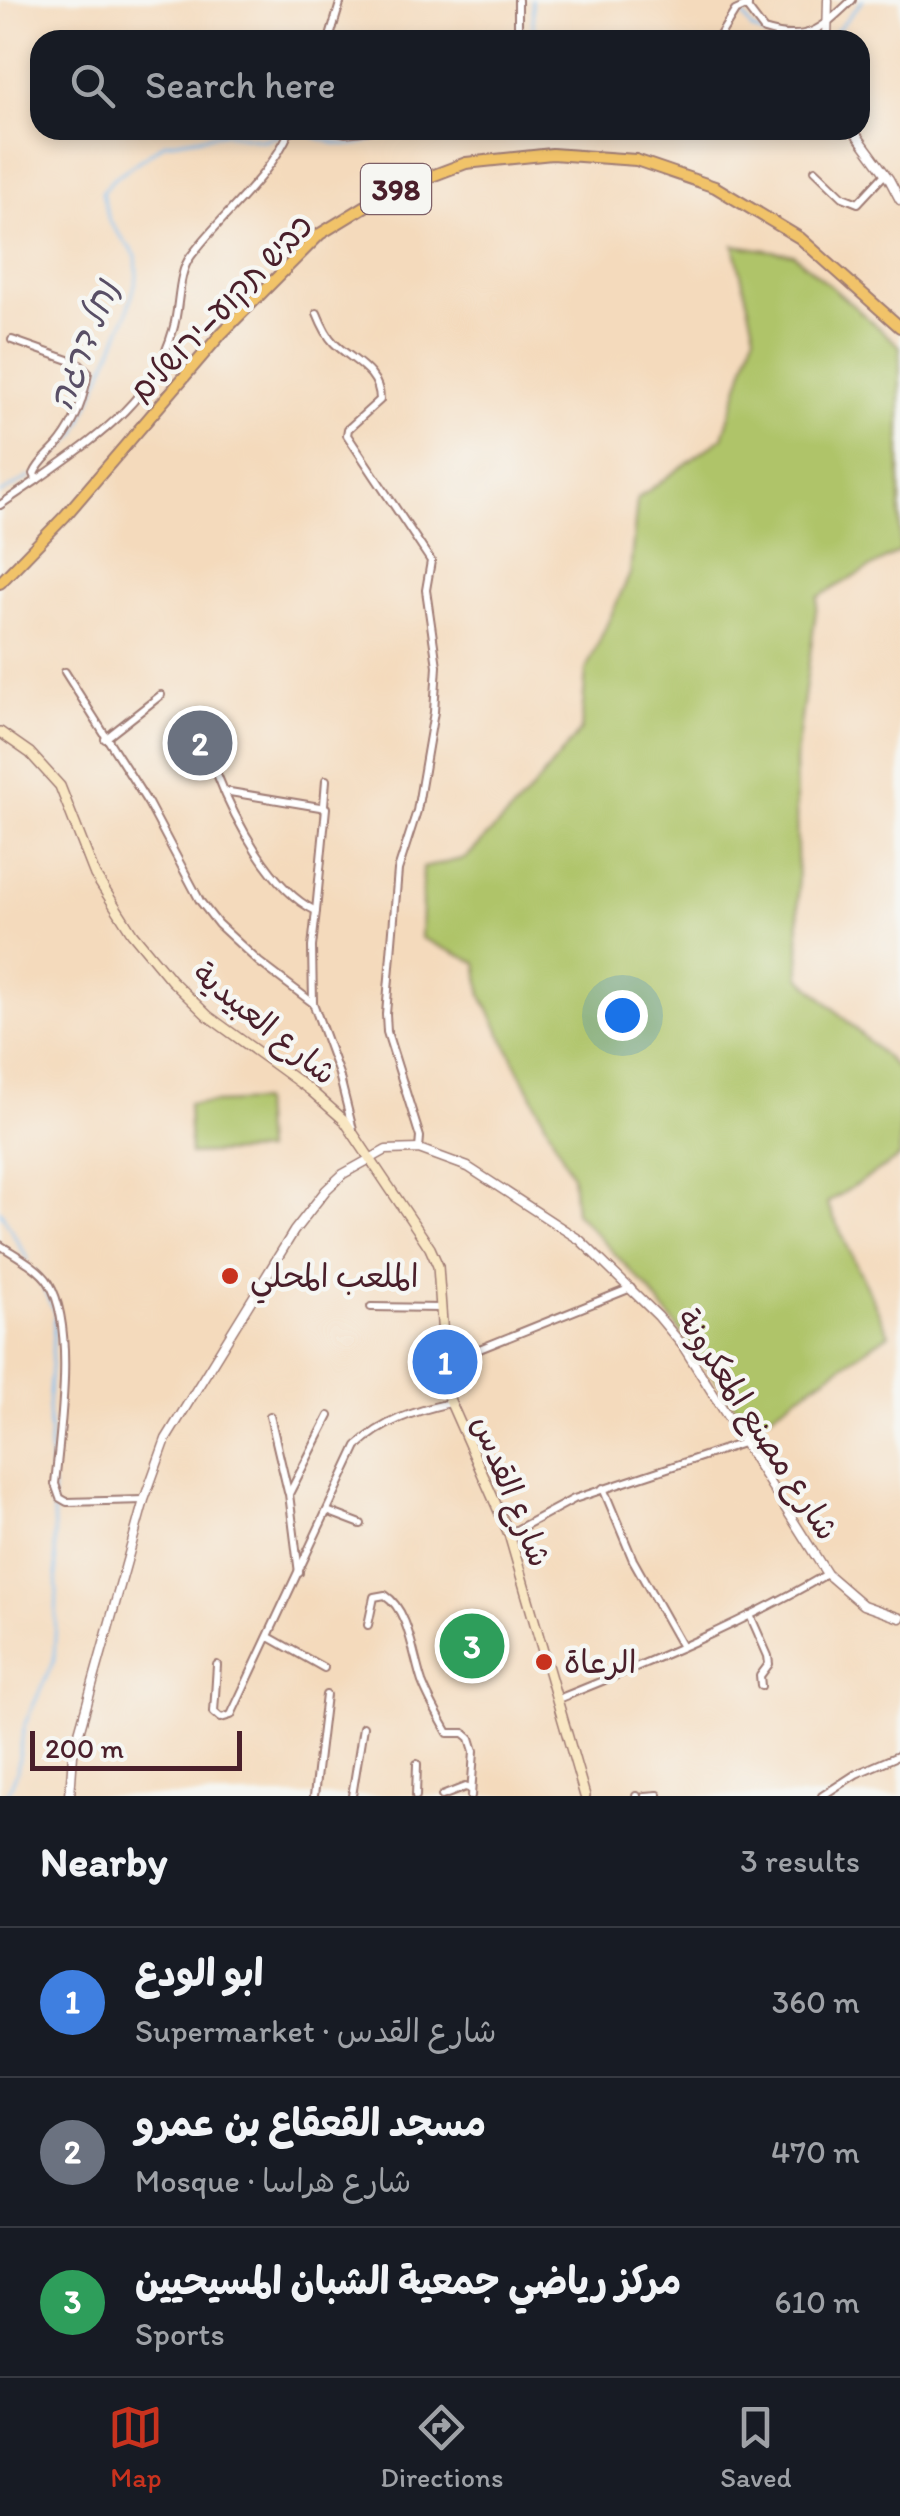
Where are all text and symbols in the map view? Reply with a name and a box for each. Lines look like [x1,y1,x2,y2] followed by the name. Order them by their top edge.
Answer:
[30,30,870,140] search box
[65,58,120,113] icon: search
[145,62,336,108] text: Search here
[361,164,431,214] road number: 398
[122,206,321,410] street label: כביש תקוע–ירושלים
[39,273,128,416] water label: נחל דרגה
[168,706,232,780] pin: 2
[183,954,344,1095] street label: شارع العبيدية
[597,990,648,1041] your location
[250,1257,419,1304] place label: الملعب المحلي
[219,1265,241,1287] marker: الملعب المحلي
[666,1301,847,1549] street label: شارع مصنع المعكرونة
[412,1324,478,1400] pin: 1
[461,1410,560,1574] street label: شارع القدس
[440,1608,504,1684] pin: 3
[564,1643,637,1681] place label: الرعاة
[533,1651,555,1673] marker: الرعاة
[30,1726,242,1770] scale bar
[45,1731,124,1765] text: 200 m
[40,1836,167,1887] text: Nearby
[740,1842,860,1880] text: 3 results
[135,1950,263,1996] text: ابو الودع
[65,1983,80,2021] text: 1
[772,1983,860,2021] text: 360 m
[135,2012,497,2050] text: Supermarket · شارع القدس
[135,2100,486,2146] text: مسجد القعقاع بن عمرو
[64,2133,81,2171] text: 2
[771,2133,860,2171] text: 470 m
[135,2162,411,2200] text: Mosque · شارع هراسا
[135,2258,681,2304] text: مركز رياضي جمعية الشبان المسيحيين
[64,2283,81,2321] text: 3
[774,2283,860,2321] text: 610 m
[135,2315,225,2353] text: Sports
[108,2400,163,2494] tab: Map
[380,2400,503,2494] tab: Directions
[720,2400,792,2494] tab: Saved

